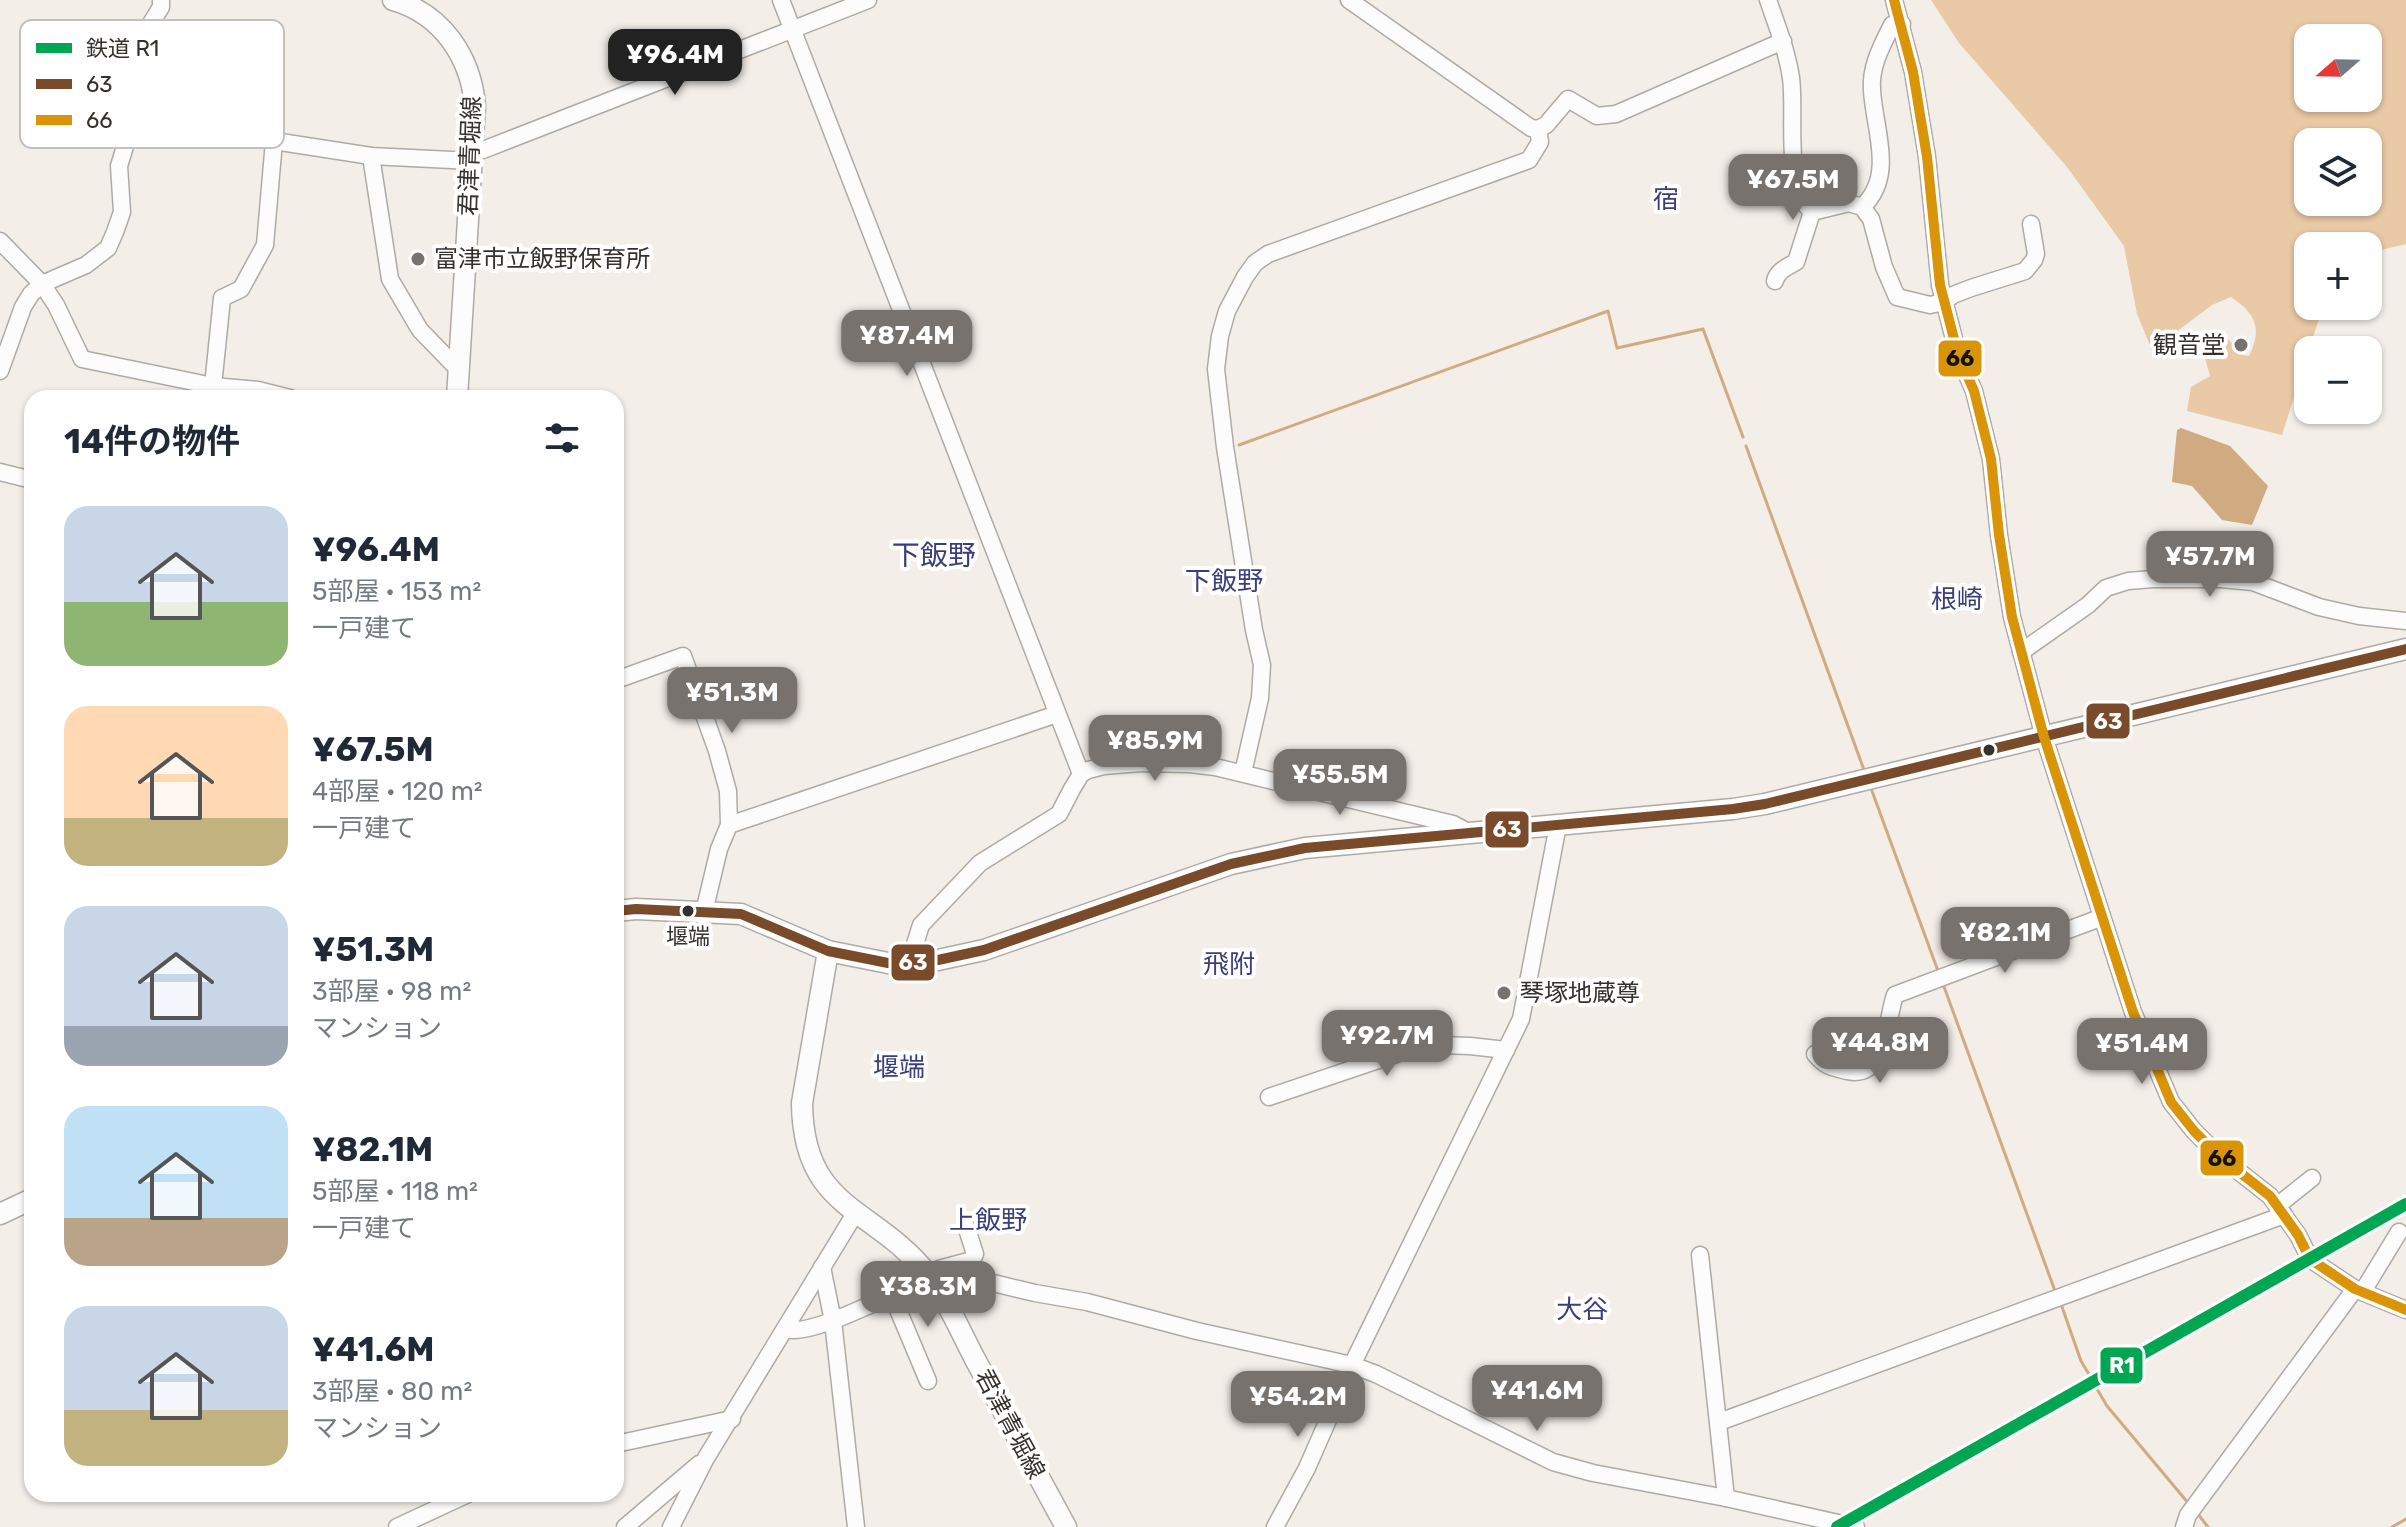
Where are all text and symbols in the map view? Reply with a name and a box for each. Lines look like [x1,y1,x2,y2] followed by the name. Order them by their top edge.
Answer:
[20,20,284,148] legend
[2294,24,2382,112] north arrow
[2294,24,2382,424] map controls
[610,29,740,97] pin: ¥96.4M
[86,35,159,62] text: 鉄道 R1
[626,39,724,70] text: ¥96.4M
[86,71,113,98] text: 63
[454,96,486,216] street label: 君津青堀線
[86,107,113,134] text: 66
[2294,128,2382,216] button: layers
[1728,154,1858,222] pin: ¥67.5M
[1746,164,1840,195] text: ¥67.5M
[1653,184,1679,215] district label: 宿
[2294,232,2382,320] button: +
[434,245,650,273] place label: 富津市立飯野保育所
[409,250,427,268] marker: 富津市立飯野保育所
[842,310,972,378] pin: ¥87.4M
[859,320,955,351] text: ¥87.4M
[2153,331,2225,359] place label: 観音堂
[2232,336,2250,354] marker: 観音堂
[2294,336,2382,424] button: −
[1937,339,1983,378] line badge: 66
[1946,345,1974,372] text: 66
[540,416,584,460] icon: filters
[64,421,240,462] text: 14件の物件
[312,529,440,570] text: ¥96.4M
[2145,531,2275,599] pin: ¥57.7M
[128,538,224,634] icon: home
[892,539,976,572] district label: 下飯野
[2164,541,2256,572] text: ¥57.7M
[1185,566,1263,597] district label: 下飯野
[312,576,481,607] text: 5部屋 · 153 m²
[1931,584,1983,615] district label: 根崎
[312,613,416,644] text: 一戸建て
[667,667,797,735] pin: ¥51.3M
[685,677,779,708] text: ¥51.3M
[2085,702,2131,740] line badge: 63
[2094,708,2122,735] text: 63
[1090,715,1220,783] pin: ¥85.9M
[1107,725,1203,756] text: ¥85.9M
[312,729,434,770] text: ¥67.5M
[128,738,224,834] icon: home
[1981,742,1997,758] unlabelled marker
[1275,749,1405,817] pin: ¥55.5M
[1291,759,1389,790] text: ¥55.5M
[312,776,483,807] text: 4部屋 · 120 m²
[1484,810,1530,849] line badge: 63
[312,813,416,844] text: 一戸建て
[1493,816,1521,843] text: 63
[680,903,696,919] marker: 堰端
[1940,907,2070,975] pin: ¥82.1M
[1959,917,2051,948] text: ¥82.1M
[666,923,710,950] place label: 堰端
[312,929,434,970] text: ¥51.3M
[128,938,224,1034] icon: home
[890,943,936,982] line badge: 63
[899,949,927,976] text: 63
[1203,949,1255,980] district label: 飛附
[312,976,471,1007] text: 3部屋 · 98 m²
[1520,979,1640,1007] place label: 琴塚地蔵尊
[1495,984,1513,1002] marker: 琴塚地蔵尊
[1322,1010,1452,1078] pin: ¥92.7M
[312,1013,442,1044] text: マンション
[1815,1017,1945,1085] pin: ¥44.8M
[2077,1018,2207,1086] pin: ¥51.4M
[1340,1020,1434,1051] text: ¥92.7M
[1830,1027,1930,1058] text: ¥44.8M
[2095,1028,2189,1059] text: ¥51.4M
[873,1052,925,1083] district label: 堰端
[312,1129,433,1170] text: ¥82.1M
[128,1138,224,1234] icon: home
[2199,1139,2245,1177] line badge: 66
[2208,1145,2236,1172] text: 66
[312,1176,478,1207] text: 5部屋 · 118 m²
[949,1205,1027,1236] district label: 上飯野
[312,1213,416,1244] text: 一戸建て
[863,1261,993,1329] pin: ¥38.3M
[879,1271,977,1302] text: ¥38.3M
[1556,1294,1608,1325] district label: 大谷
[312,1329,434,1370] text: ¥41.6M
[128,1338,224,1434] icon: home
[2099,1346,2144,1385] line badge: R1
[2109,1352,2135,1379] text: R1
[969,1364,1051,1484] street label: 君津青堀線
[1472,1365,1602,1433] pin: ¥41.6M
[1233,1371,1363,1439] pin: ¥54.2M
[1490,1375,1584,1406] text: ¥41.6M
[312,1376,472,1407] text: 3部屋 · 80 m²
[1249,1381,1347,1412] text: ¥54.2M
[312,1413,442,1444] text: マンション

